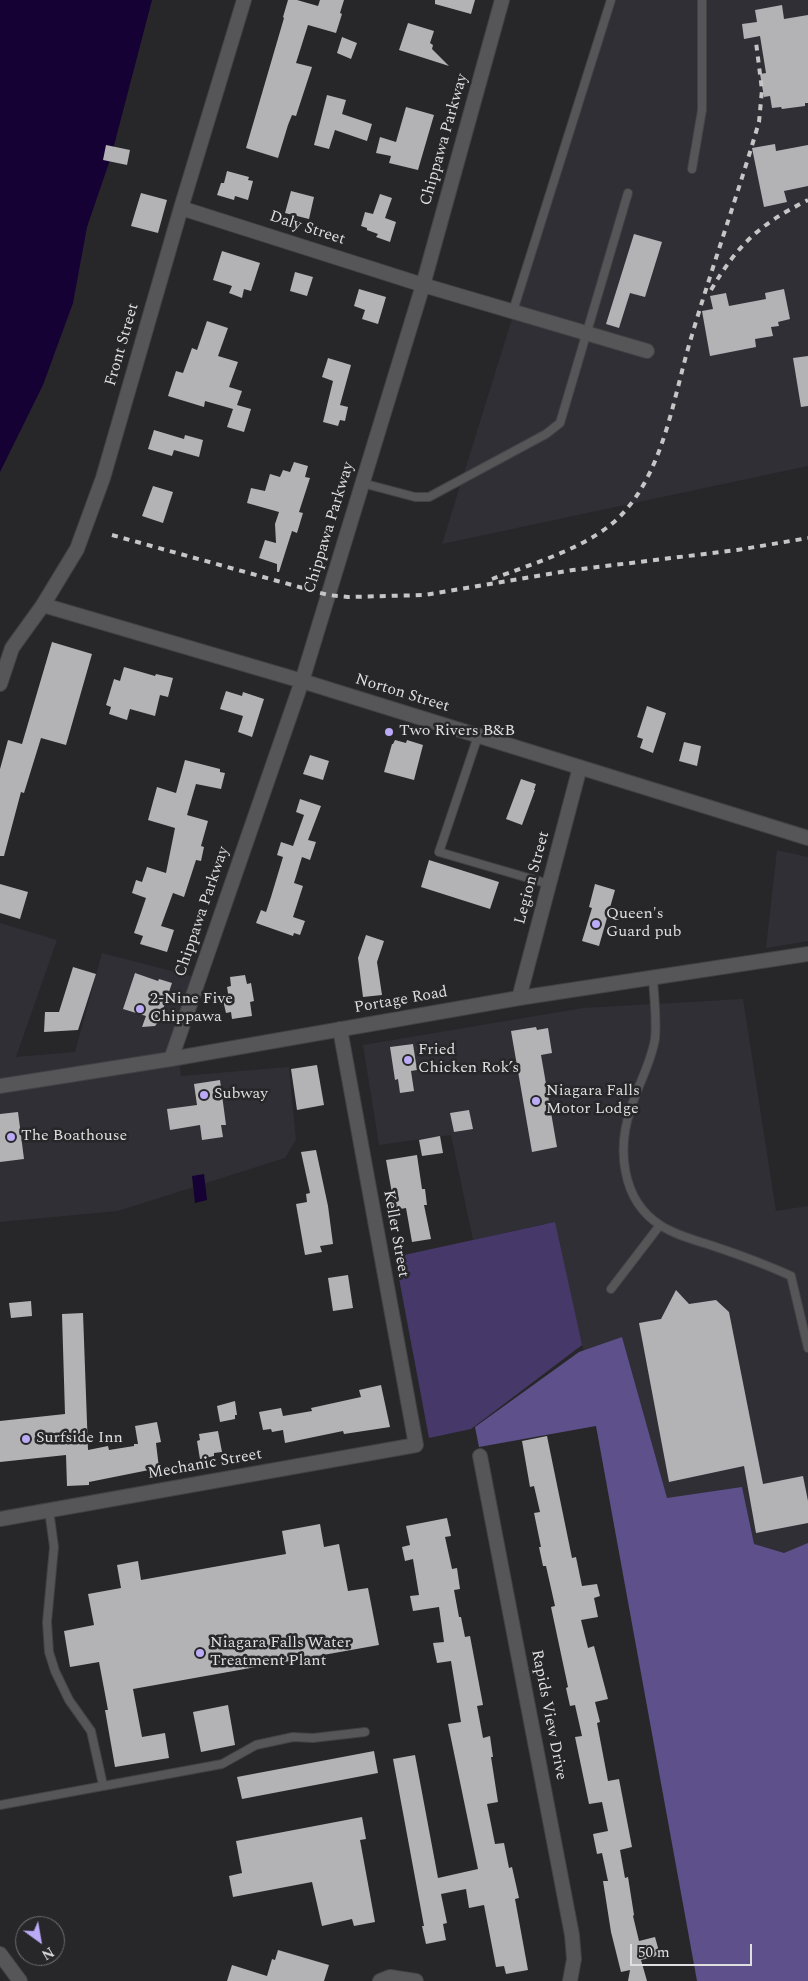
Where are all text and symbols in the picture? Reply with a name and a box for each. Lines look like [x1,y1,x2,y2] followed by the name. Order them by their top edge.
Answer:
[417,72,473,208] street label: Chippawa Parkway
[267,208,347,250] street label: Daly Street
[102,301,144,389] street label: Front Street
[301,460,359,596] street label: Chippawa Parkway
[353,671,451,717] street label: Norton Street
[399,722,515,742] place label: Two Rivers B&B
[383,726,395,738] marker: Two Rivers B&B
[511,829,555,927] street label: Legion Street
[172,844,234,980] street label: Chippawa Parkway
[606,905,681,943] place label: Queen's Guard pub
[590,918,602,930] marker: Queen's Guard pub
[353,983,449,1019] street label: Portage Road
[150,990,233,1028] place label: 2-Nine Five Chippawa
[134,1003,146,1015] marker: 2-Nine Five Chippawa
[418,1041,519,1079] place label: Fried Chicken Rok’s
[402,1054,414,1066] marker: Fried Chicken Rok’s
[546,1082,640,1120] place label: Niagara Falls Motor Lodge
[214,1085,268,1105] place label: Subway
[198,1089,210,1101] marker: Subway
[530,1095,542,1107] marker: Niagara Falls Motor Lodge
[21,1127,127,1147] place label: The Boathouse
[5,1131,17,1143] marker: The Boathouse
[378,1189,412,1279] street label: Keller Street
[36,1429,123,1449] place label: Surfside Inn
[20,1433,32,1445] marker: Surfside Inn
[146,1446,264,1484] street label: Mechanic Street
[210,1634,351,1672] place label: Niagara Falls Water Treatment Plant
[194,1647,206,1659] marker: Niagara Falls Water Treatment Plant
[526,1648,570,1782] street label: Rapids View Drive
[15,1916,65,1966] north arrow
[633,1934,756,1966] scale bar
[37,1941,58,1965] text: N
[638,1941,670,1964] text: 50 m

